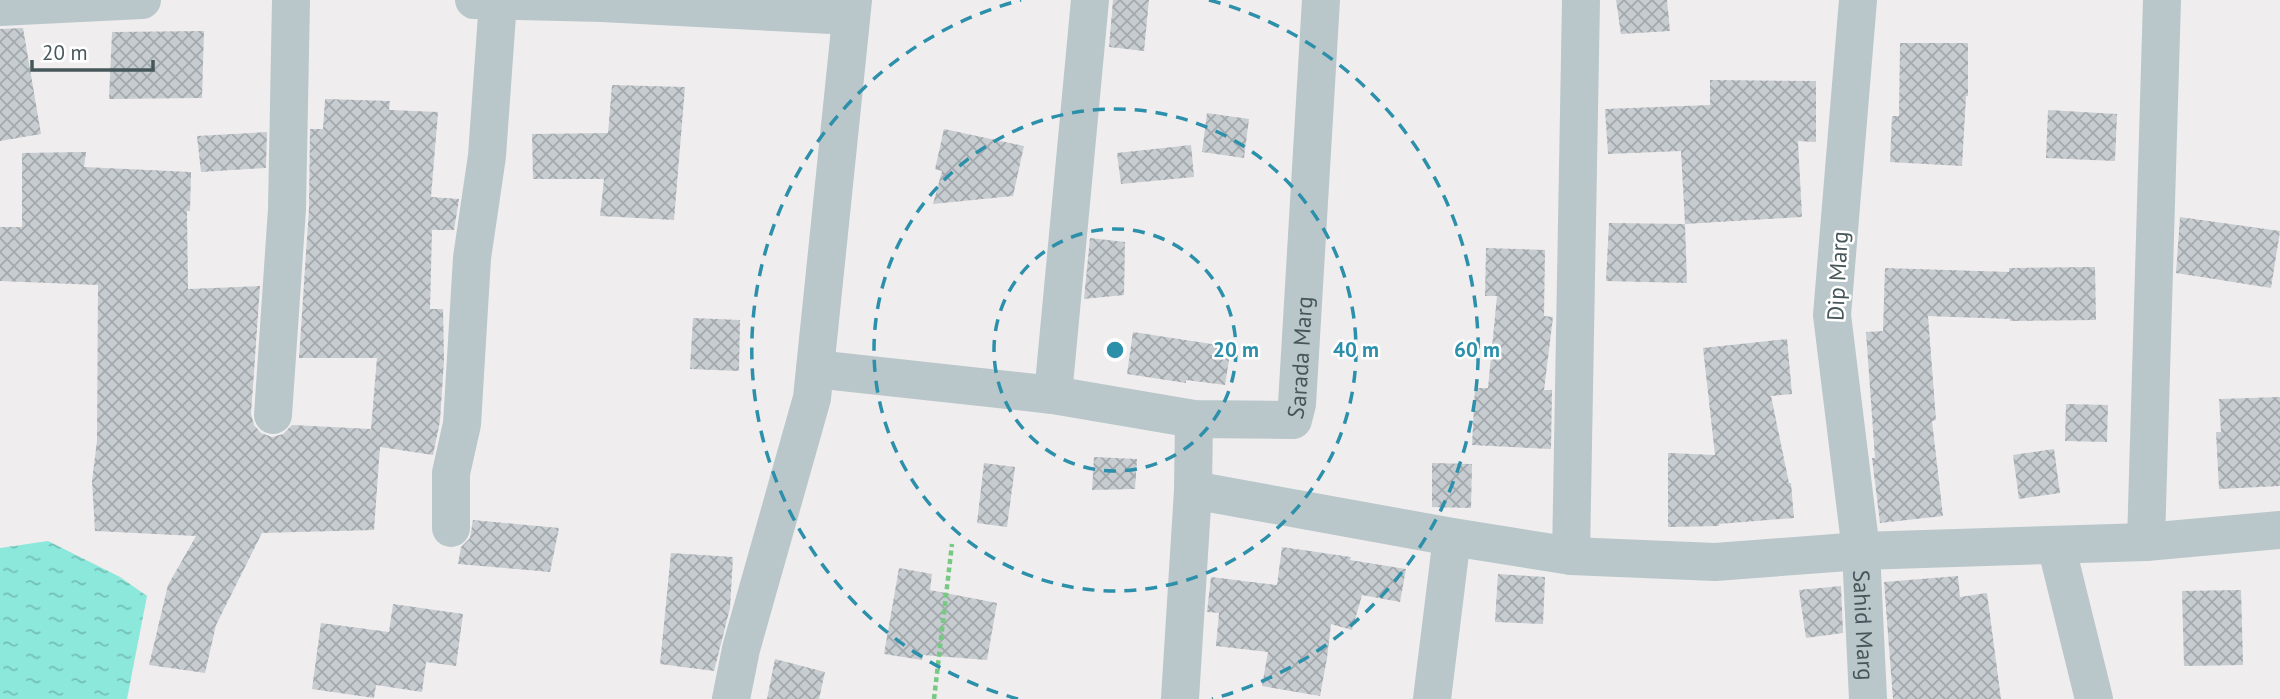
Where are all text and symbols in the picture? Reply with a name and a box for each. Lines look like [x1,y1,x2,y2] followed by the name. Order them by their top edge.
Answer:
[32,28,152,72] scale bar
[42,39,88,66] text: 20 m
[1820,231,1854,321] street label: Dip Marg
[1279,295,1318,422] street label: Sarada Marg
[1213,336,1259,363] text: 20 m
[1333,336,1379,363] text: 40 m
[1454,336,1500,363] text: 60 m
[1103,338,1127,362] centre of rings
[1847,569,1882,681] street label: Sahid Marg

